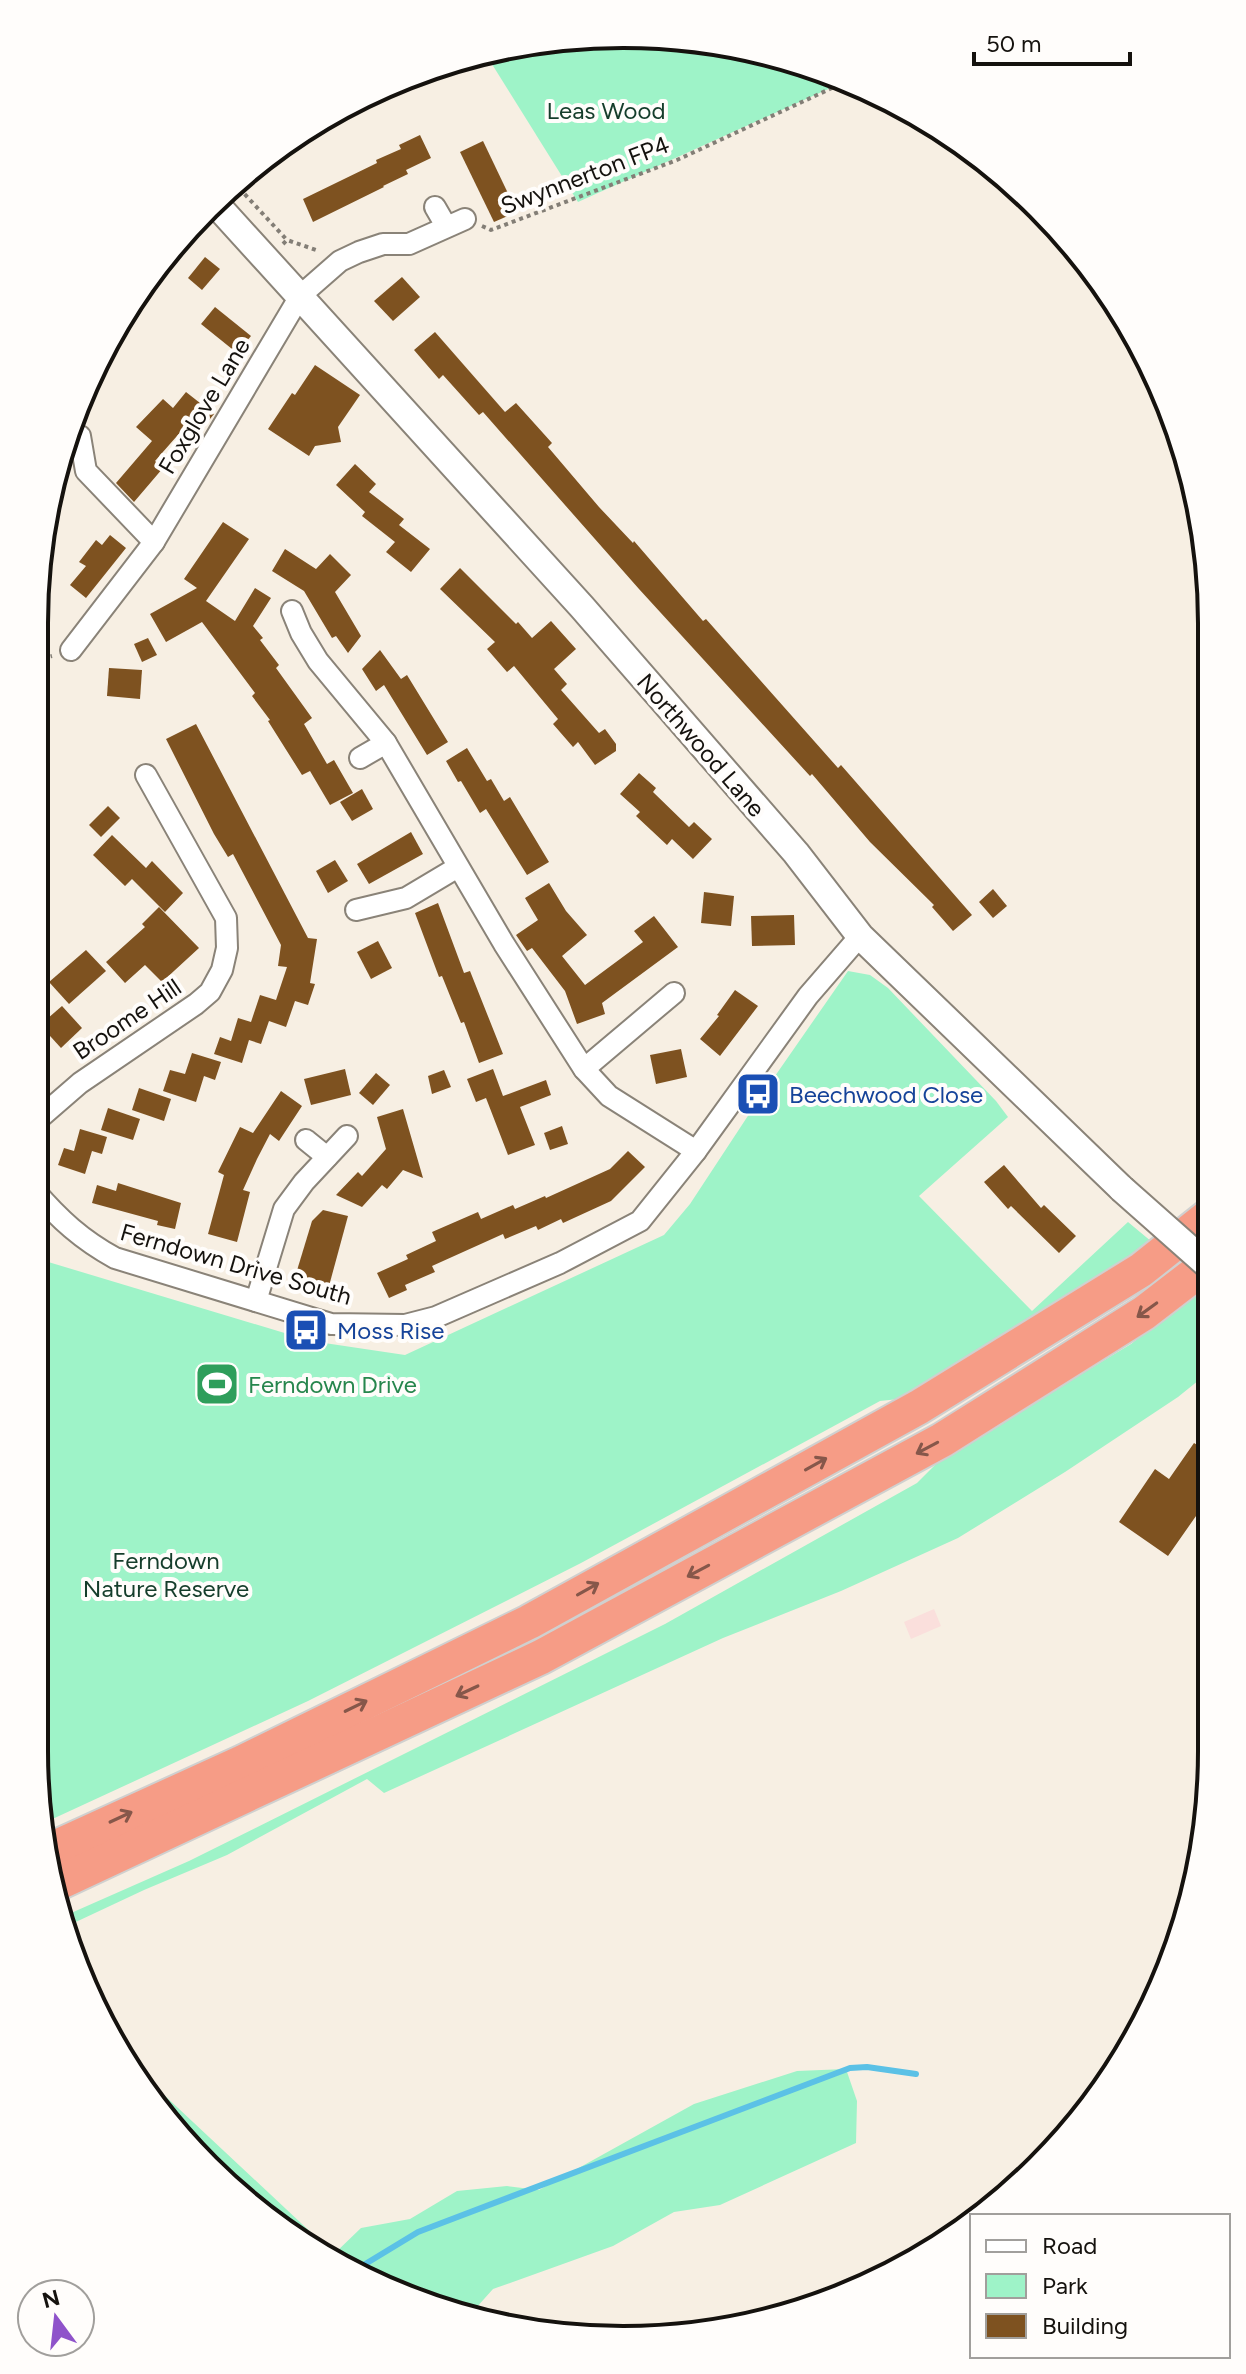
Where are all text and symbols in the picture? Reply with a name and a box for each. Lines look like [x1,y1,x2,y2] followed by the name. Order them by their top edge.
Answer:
[974,16,1130,66] scale bar
[986,29,1042,58] text: 50 m
[547,96,665,125] park label: Leas Wood
[497,129,673,220] street label: Swynnerton FP4
[152,333,256,479] street label: Foxglove Lane
[631,667,771,823] street label: Northwood Lane
[67,972,187,1066] street label: Broome Hill
[734,1070,782,1118] bus stop icon: Beechwood Close
[789,1080,983,1109] place label: Beechwood Close
[117,1217,355,1311] street label: Ferndown Drive South
[1137,1301,1158,1318] one-way arrow
[282,1306,330,1354] bus stop icon: Moss Rise
[337,1316,444,1345] place label: Moss Rise
[193,1360,241,1408] sports icon: Ferndown Drive
[248,1370,417,1399] place label: Ferndown Drive
[915,1441,939,1456] one-way arrow
[804,1456,828,1471] one-way arrow
[83,1546,249,1603] park label: Ferndown Nature Reserve
[687,1564,710,1580] one-way arrow
[576,1581,600,1596] one-way arrow
[456,1684,480,1699] one-way arrow
[344,1698,368,1713] one-way arrow
[109,1809,133,1824] one-way arrow
[970,2214,1230,2358] legend
[1042,2231,1097,2260] text: Road
[1042,2271,1088,2300] text: Park
[16,2278,96,2358] north arrow
[39,2284,63,2314] text: N
[1042,2311,1128,2340] text: Building

